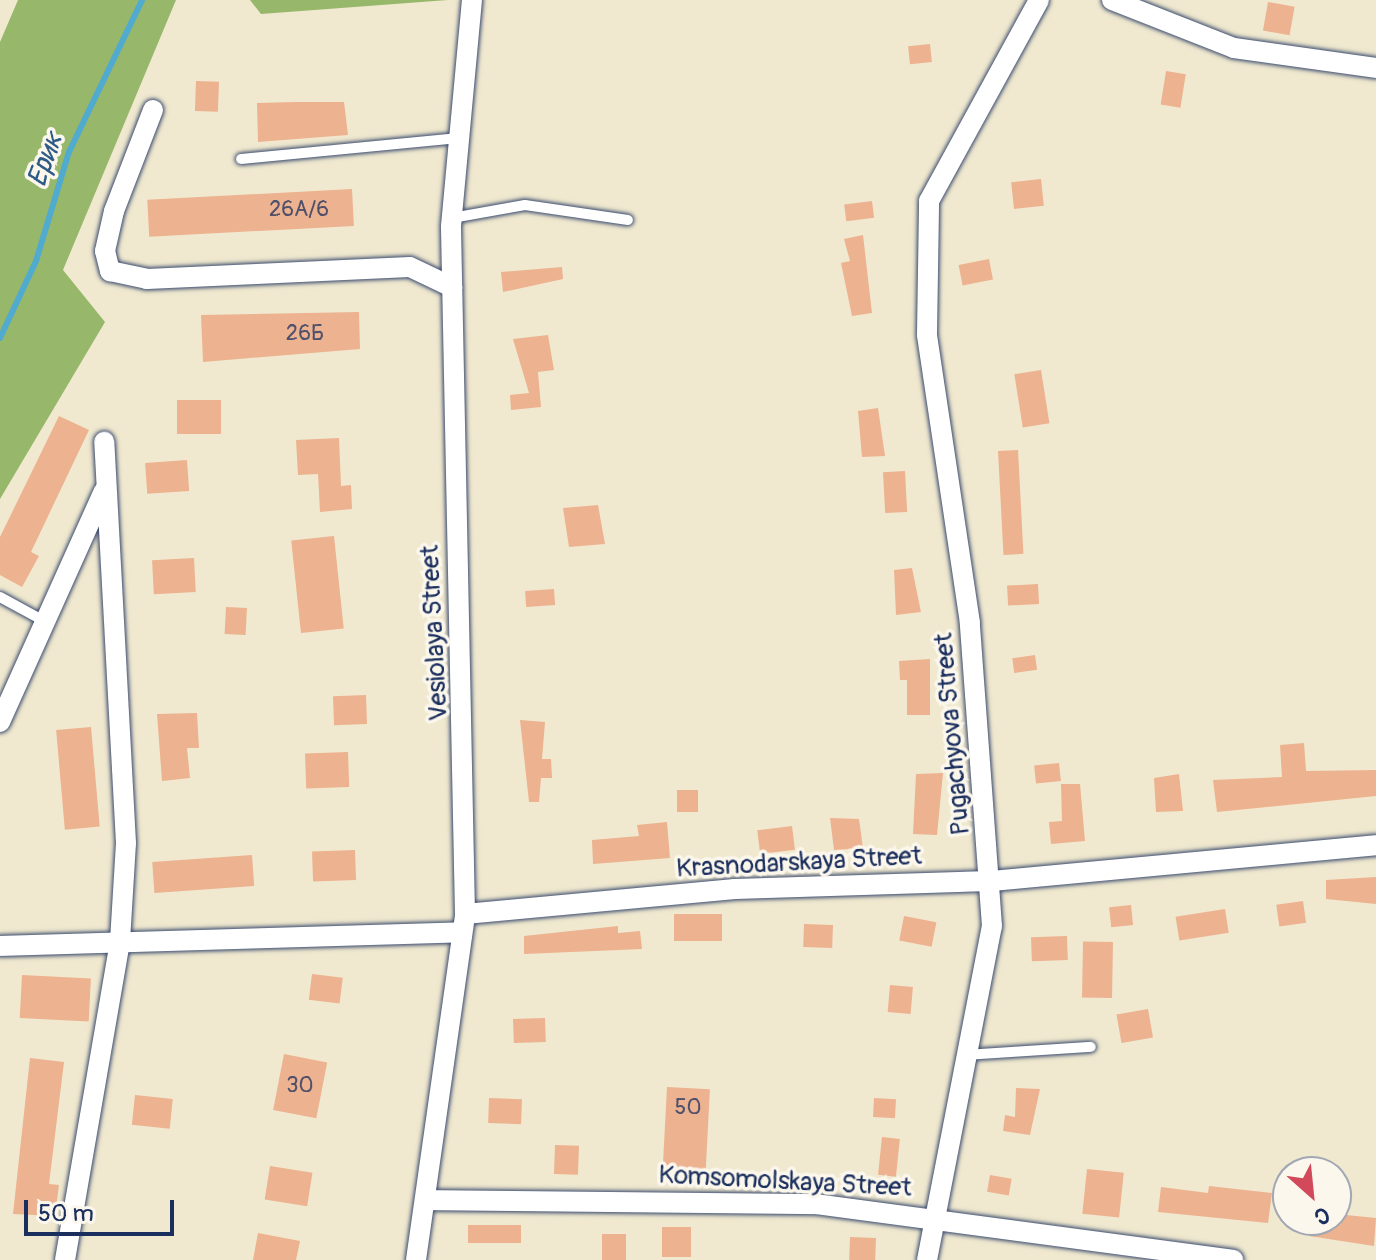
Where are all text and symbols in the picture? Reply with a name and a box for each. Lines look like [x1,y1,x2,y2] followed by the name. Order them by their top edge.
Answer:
[21,129,71,191] water label: Ерик
[269,197,329,223] house number: 26А/6
[286,321,324,347] house number: 26Б
[415,544,455,722] street label: Vesiolaya Street
[929,632,977,836] street label: Pugachyova Street
[675,841,923,885] street label: Krasnodarskaya Street
[286,1073,314,1099] house number: 30
[675,1095,701,1121] house number: 50
[1272,1156,1352,1236] north arrow
[658,1160,912,1204] street label: Komsomolskaya Street
[28,1184,178,1234] scale bar
[38,1199,94,1228] text: 50 m
[1310,1200,1334,1231] text: С

